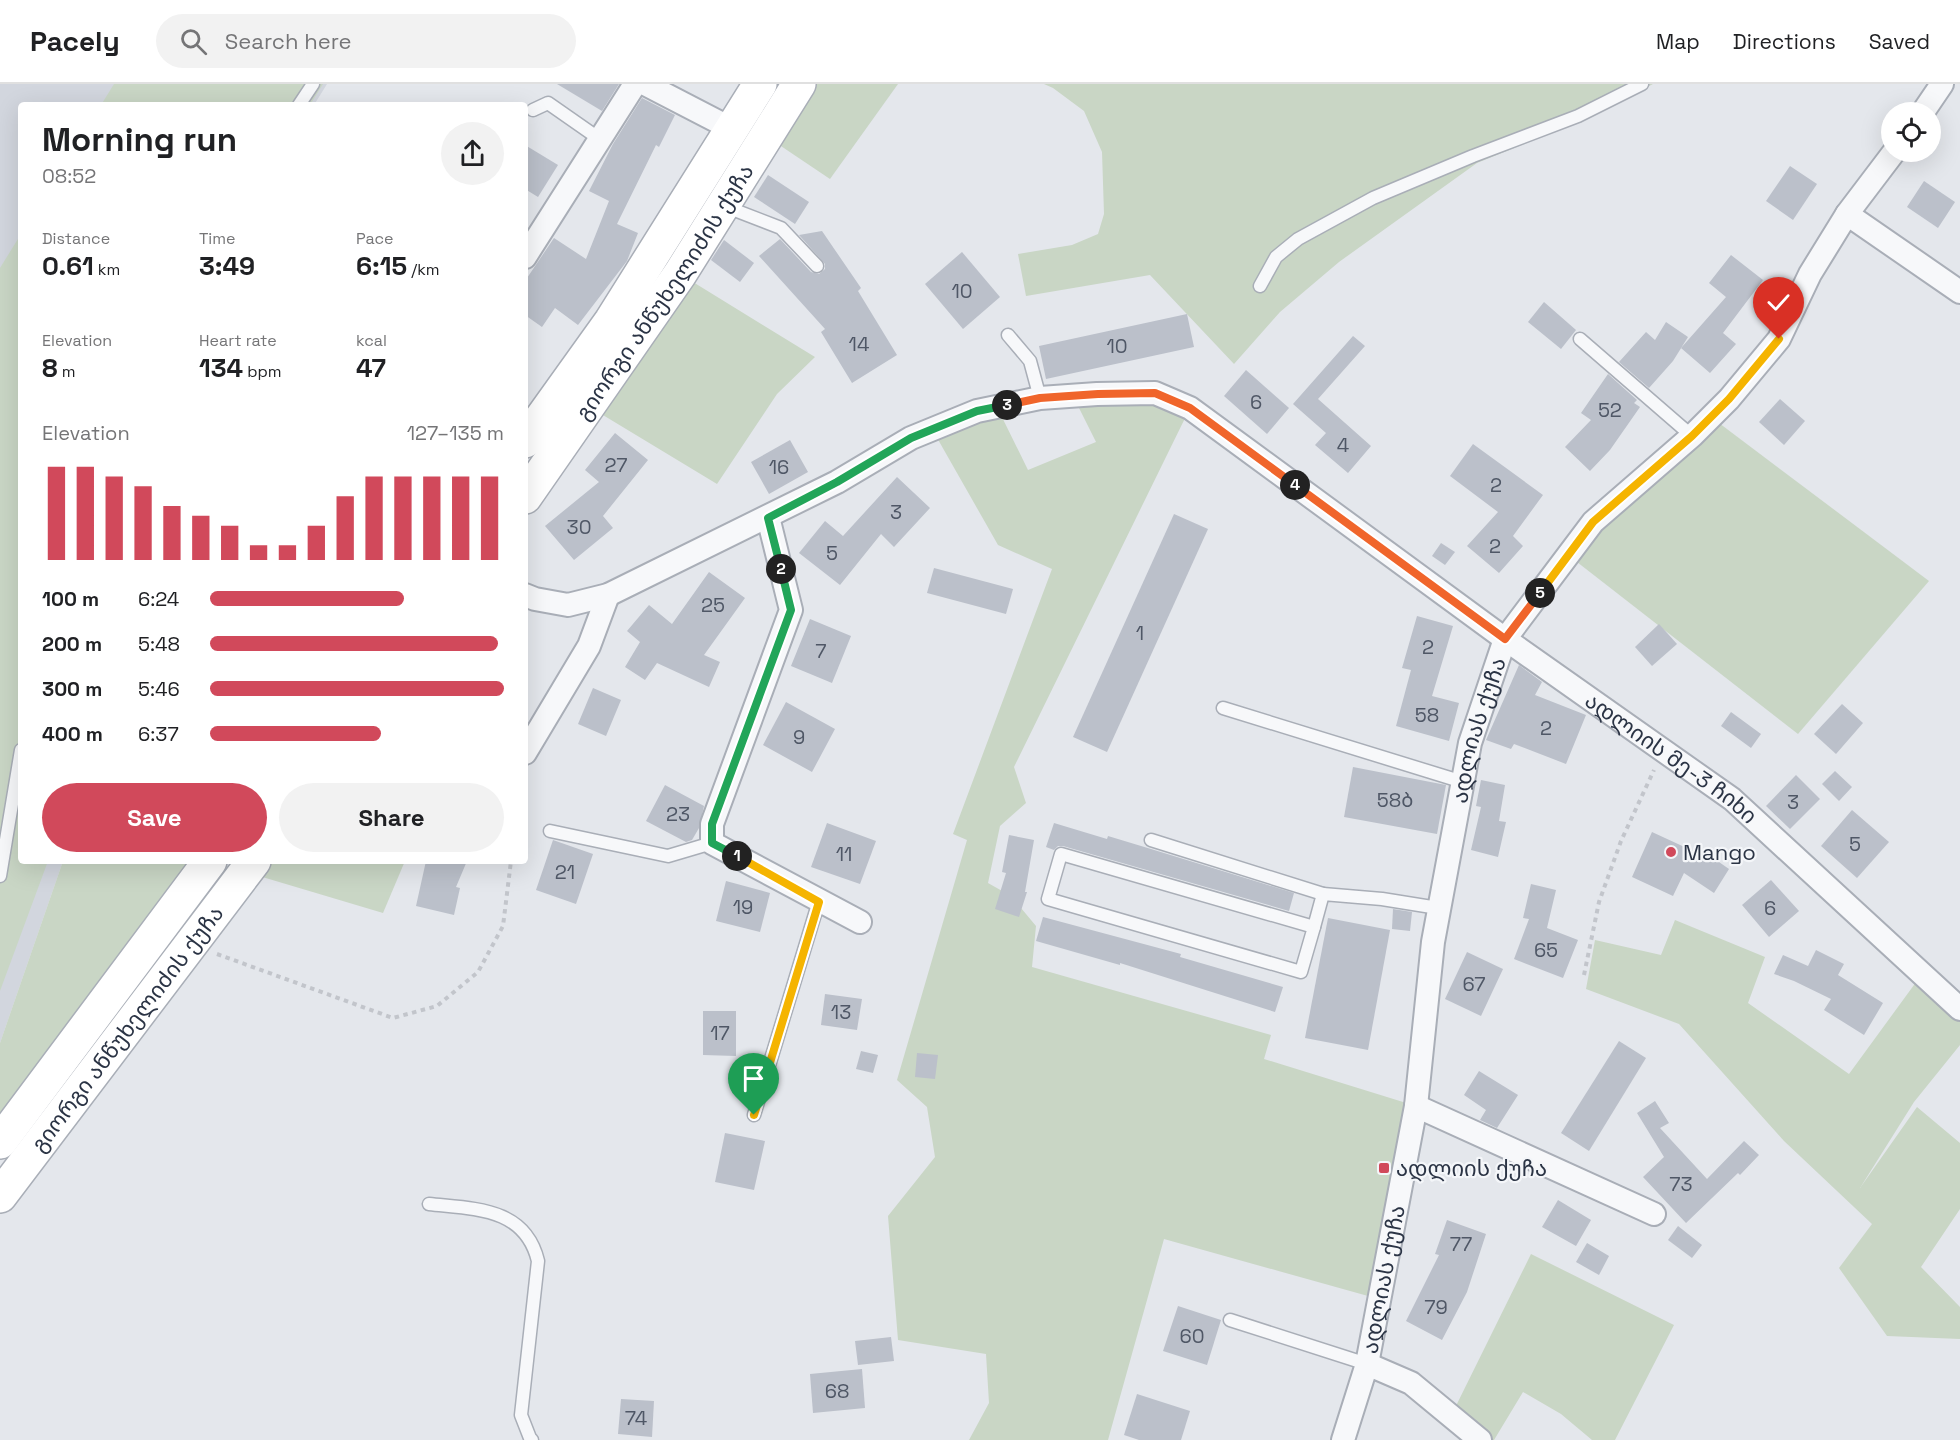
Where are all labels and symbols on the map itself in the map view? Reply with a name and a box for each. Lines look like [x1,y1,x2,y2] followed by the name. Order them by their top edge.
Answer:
[569,159,759,425] street label: გიორგი ანწუხელიძის ქუჩა
[1753,277,1804,339] pin
[951,278,973,304] house number: 10
[849,331,869,357] house number: 14
[1106,333,1128,359] house number: 10
[1250,389,1262,415] house number: 6
[992,390,1022,420] pin: 3
[1598,397,1622,423] house number: 52
[1337,432,1349,458] house number: 4
[604,452,628,478] house number: 27
[769,454,789,480] house number: 16
[1280,470,1310,500] pin: 4
[1490,472,1502,498] house number: 2
[890,499,902,525] house number: 3
[567,514,591,540] house number: 30
[1489,533,1501,559] house number: 2
[826,540,838,566] house number: 5
[766,554,796,584] pin: 2
[1525,578,1555,608] pin: 5
[701,592,725,618] house number: 25
[1136,620,1144,646] house number: 1
[1422,634,1434,660] house number: 2
[815,638,827,664] house number: 7
[1445,654,1512,805] street label: ადლიას ქუჩა
[1580,686,1763,830] street label: ადლიის მე-3 ჩიხი
[1415,702,1439,728] house number: 58
[1540,715,1552,741] house number: 2
[793,724,805,750] house number: 9
[1377,787,1413,813] house number: 58ბ
[1787,789,1799,815] house number: 3
[666,801,690,827] house number: 23
[1849,831,1861,857] house number: 5
[1683,838,1756,866] place label: Mango
[722,841,752,871] pin: 1
[836,841,852,867] house number: 11
[1664,845,1678,859] marker: Mango
[555,859,575,885] house number: 21
[733,894,753,920] house number: 19
[1764,895,1776,921] house number: 6
[24,900,229,1157] street label: გიორგი ანწუხელიძის ქუჩა
[1534,937,1558,963] house number: 65
[1462,971,1486,997] house number: 67
[831,999,851,1025] house number: 13
[710,1020,730,1046] house number: 17
[728,1053,779,1115] pin
[1396,1154,1547,1182] place label: ადლიის ქუჩა
[1377,1161,1391,1175] marker: ადლიის ქუჩა
[1669,1171,1693,1197] house number: 73
[1355,1203,1411,1356] street label: ადლიას ქუჩა
[1450,1231,1472,1257] house number: 77
[1424,1294,1448,1320] house number: 79
[1179,1323,1205,1349] house number: 60
[825,1378,849,1404] house number: 68
[625,1405,647,1431] house number: 74

